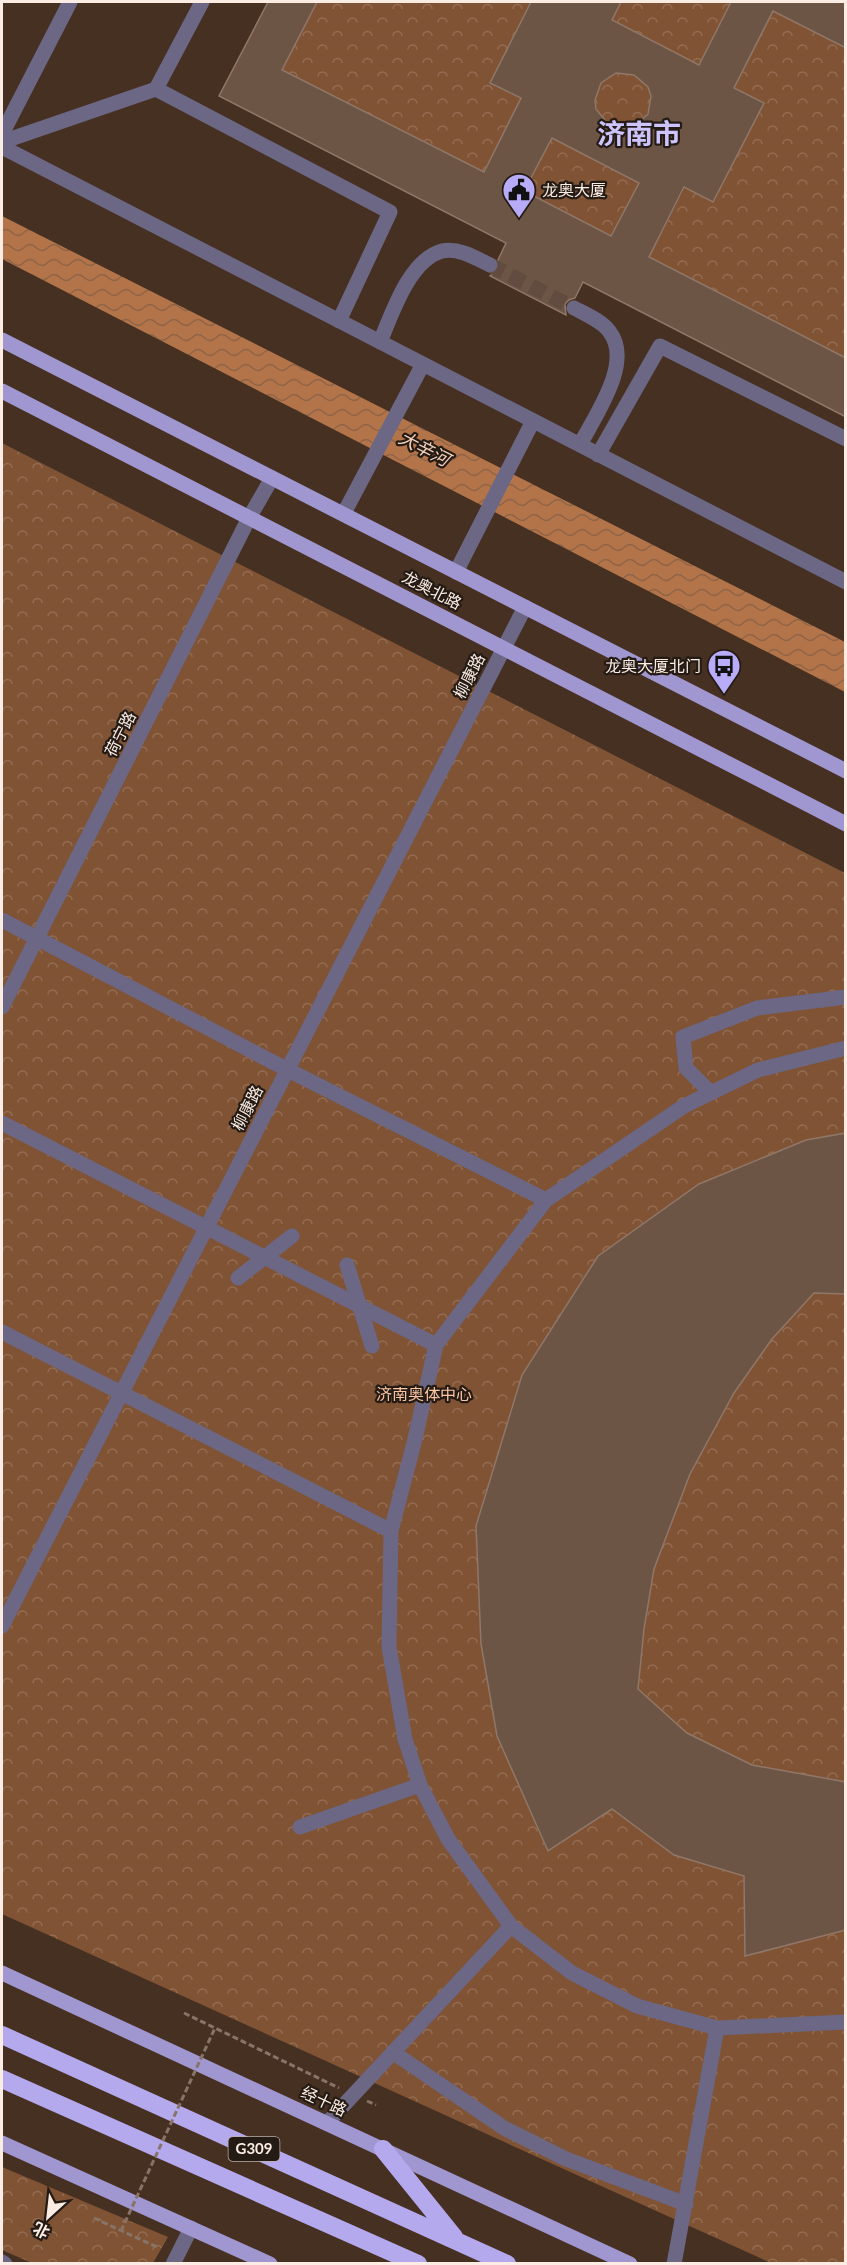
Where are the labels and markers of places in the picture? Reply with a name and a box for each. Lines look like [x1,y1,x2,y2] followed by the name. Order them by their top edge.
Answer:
[501,172,537,219] public building icon: 龙奥大厦
[542,180,606,199] place label: 龙奥大厦
[706,648,742,695] bus stop icon: 龙奥大厦北门
[605,656,701,675] place label: 龙奥大厦北门

